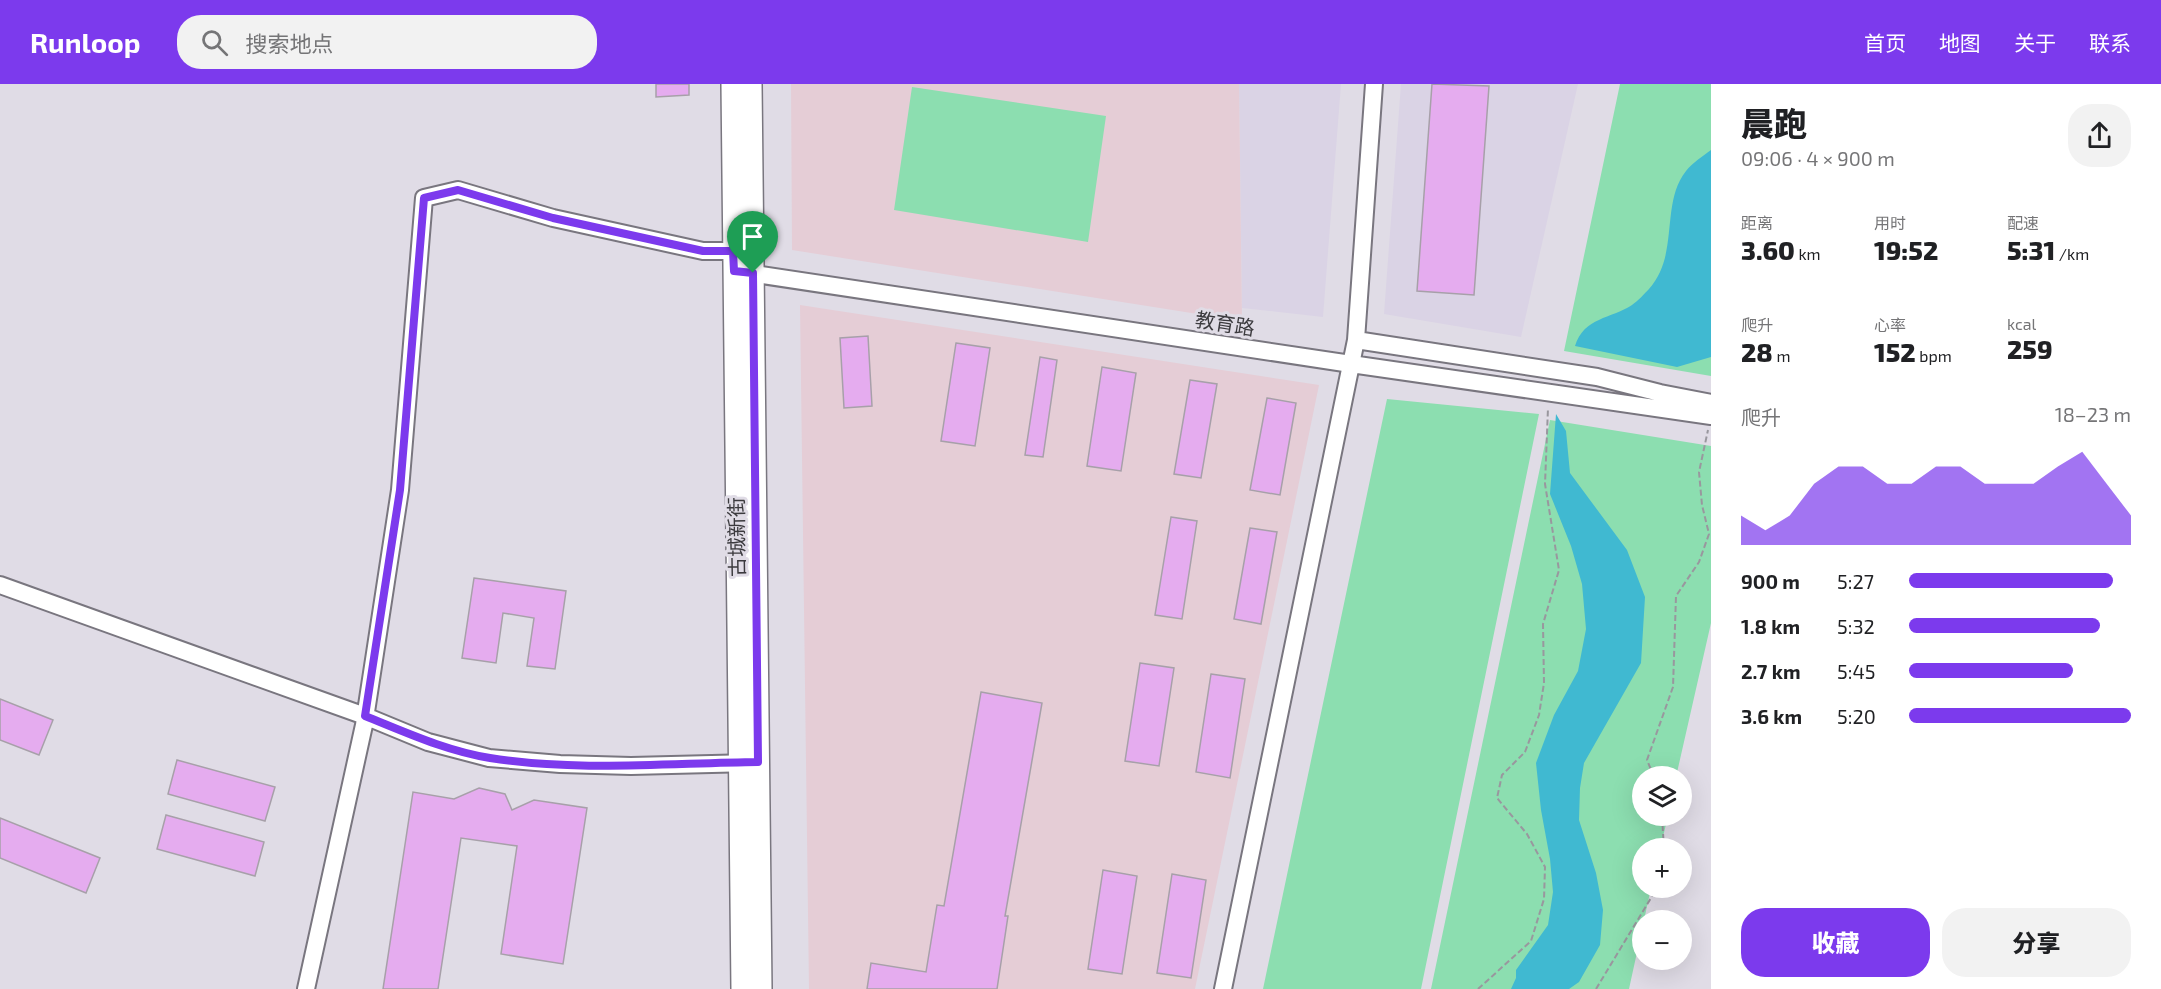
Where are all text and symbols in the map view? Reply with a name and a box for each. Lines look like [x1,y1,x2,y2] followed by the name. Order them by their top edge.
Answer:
[177,15,597,69] search box
[30,25,141,59] text: Runloop
[198,26,231,59] icon: search
[246,30,334,56] text: 搜索地点
[1864,30,1906,55] text: 首页
[1939,30,1981,55] text: 地图
[2014,30,2056,55] text: 关于
[2089,30,2131,55] text: 联系
[1741,103,1807,143] text: 晨跑
[2068,104,2131,167] button: share
[1741,146,1895,170] text: 09:06 · 4 × 900 m
[727,211,778,273] pin
[1741,213,1773,232] text: 距离
[1874,213,1906,232] text: 用时
[2007,213,2039,232] text: 配速
[736,220,769,253] icon: arrive
[1741,234,1795,265] text: 3.60
[1874,234,1938,265] text: 19:52
[2007,234,2055,265] text: 5:31
[1795,244,1821,263] text: km
[2055,244,2089,263] text: /km
[1194,306,1257,340] street label: 教育路
[2007,314,2036,333] text: kcal
[1741,315,1773,334] text: 爬升
[1874,315,1906,334] text: 心率
[2007,333,2053,364] text: 259
[1741,336,1773,367] text: 28
[1874,336,1916,367] text: 152
[1773,346,1790,365] text: m
[1916,346,1952,365] text: bpm
[2055,402,2131,426] text: 18–23 m
[1741,405,1781,429] text: 爬升
[723,497,749,577] street label: 古城新街
[1741,569,1800,593] text: 900 m
[1837,569,1874,593] text: 5:27
[1741,614,1800,638] text: 1.8 km
[1837,614,1875,638] text: 5:32
[1741,659,1801,683] text: 2.7 km
[1837,659,1875,683] text: 5:45
[1741,704,1802,728] text: 3.6 km
[1837,704,1876,728] text: 5:20
[1632,766,1692,970] map controls
[1632,766,1692,826] button: layers
[1632,838,1692,898] button: +
[1741,908,1930,977] button: 收藏
[1942,908,2131,977] button: 分享
[1632,910,1692,970] button: −

